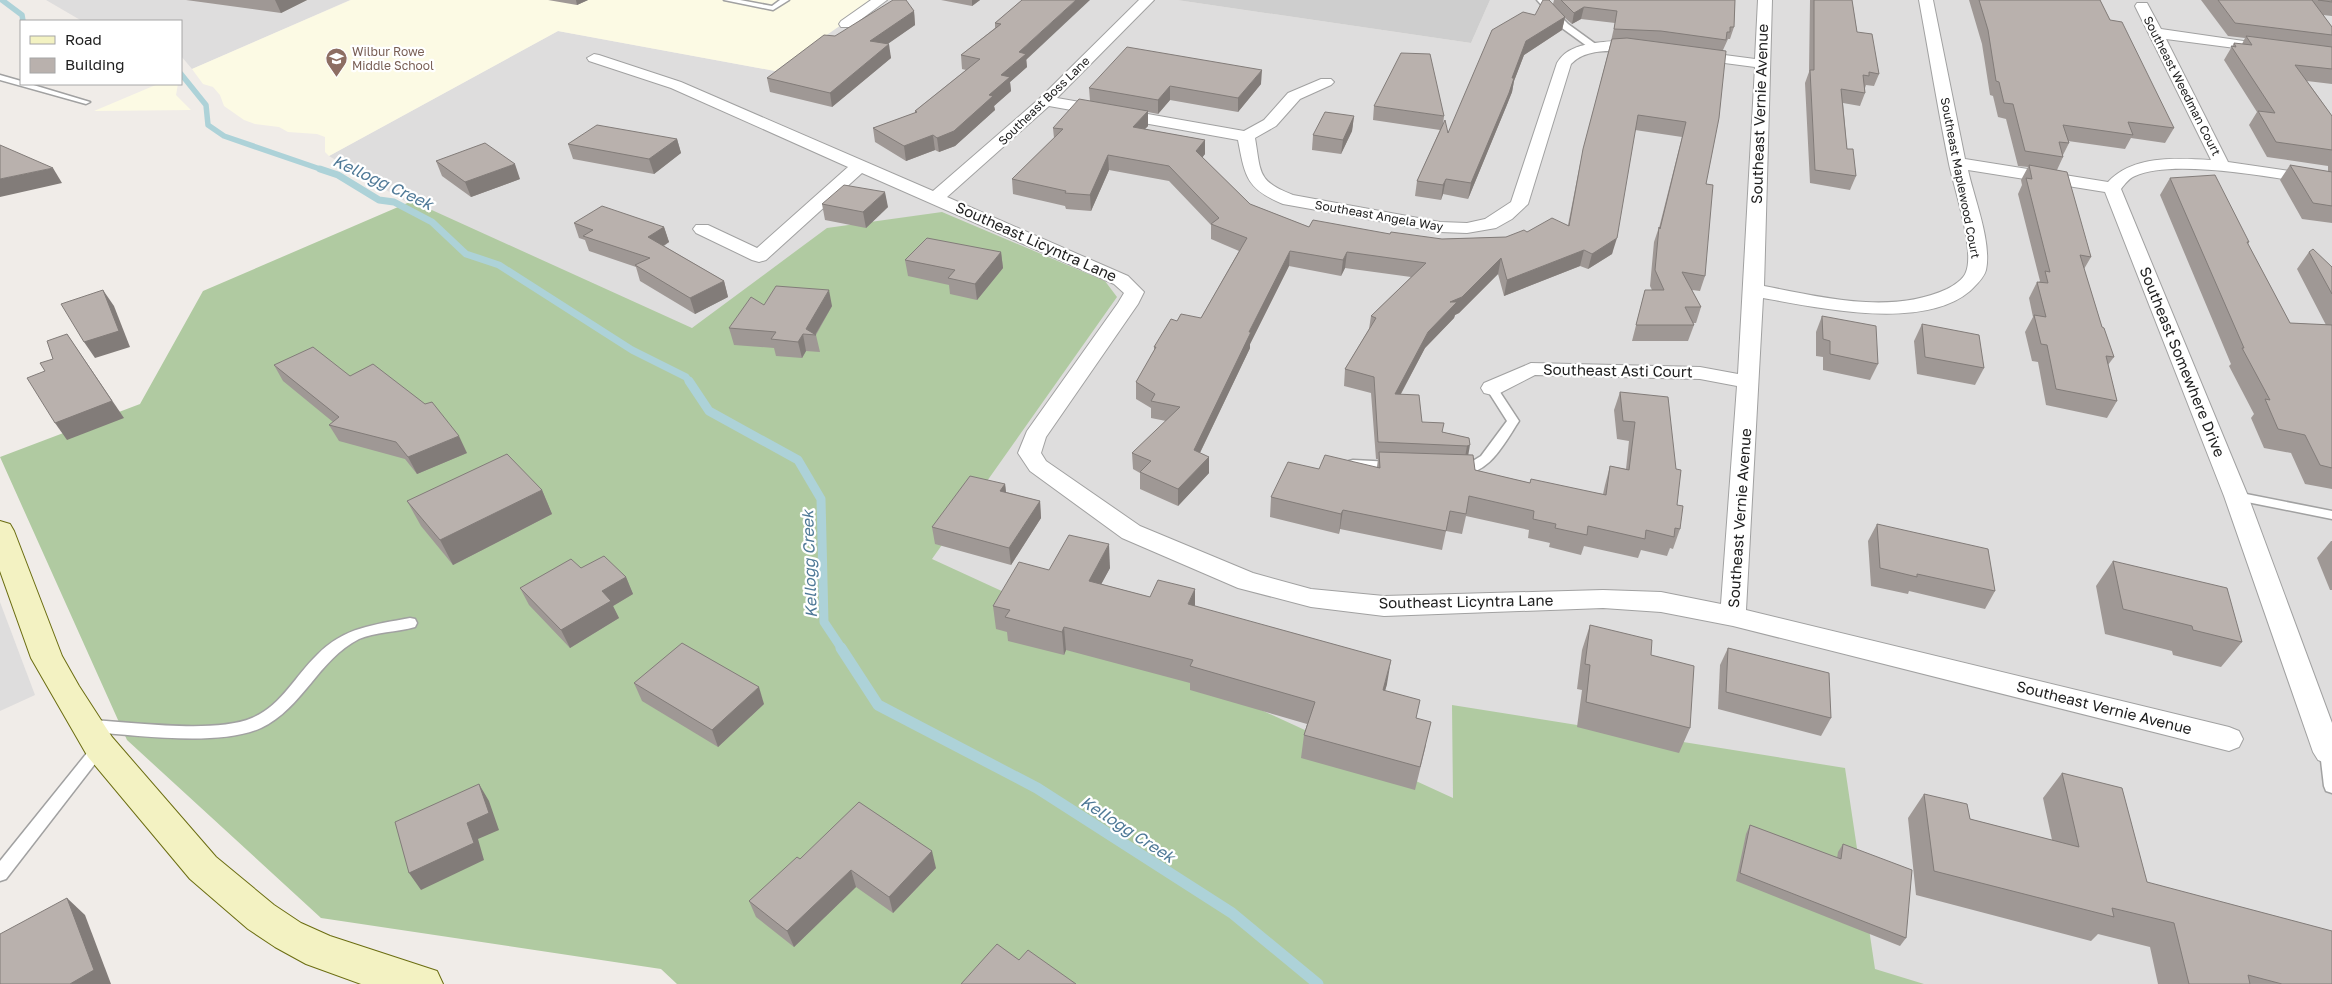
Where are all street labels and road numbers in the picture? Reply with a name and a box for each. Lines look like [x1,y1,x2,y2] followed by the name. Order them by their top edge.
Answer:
[2141,13,2224,158] street label: Southeast Weedman Court
[1747,23,1771,204] street label: Southeast Vernie Avenue
[995,53,1093,148] street label: Southeast Boss Lane
[1937,96,1984,260] street label: Southeast Maplewood Court
[953,197,1120,285] street label: Southeast Licyntra Lane
[1314,197,1445,234] street label: Southeast Angela Way
[2136,264,2230,460] street label: Southeast Somewhere Drive
[1543,360,1693,380] street label: Southeast Asti Court
[1724,427,1754,608] street label: Southeast Vernie Avenue
[1378,590,1554,612] street label: Southeast Licyntra Lane
[2015,677,2194,738] street label: Southeast Vernie Avenue

